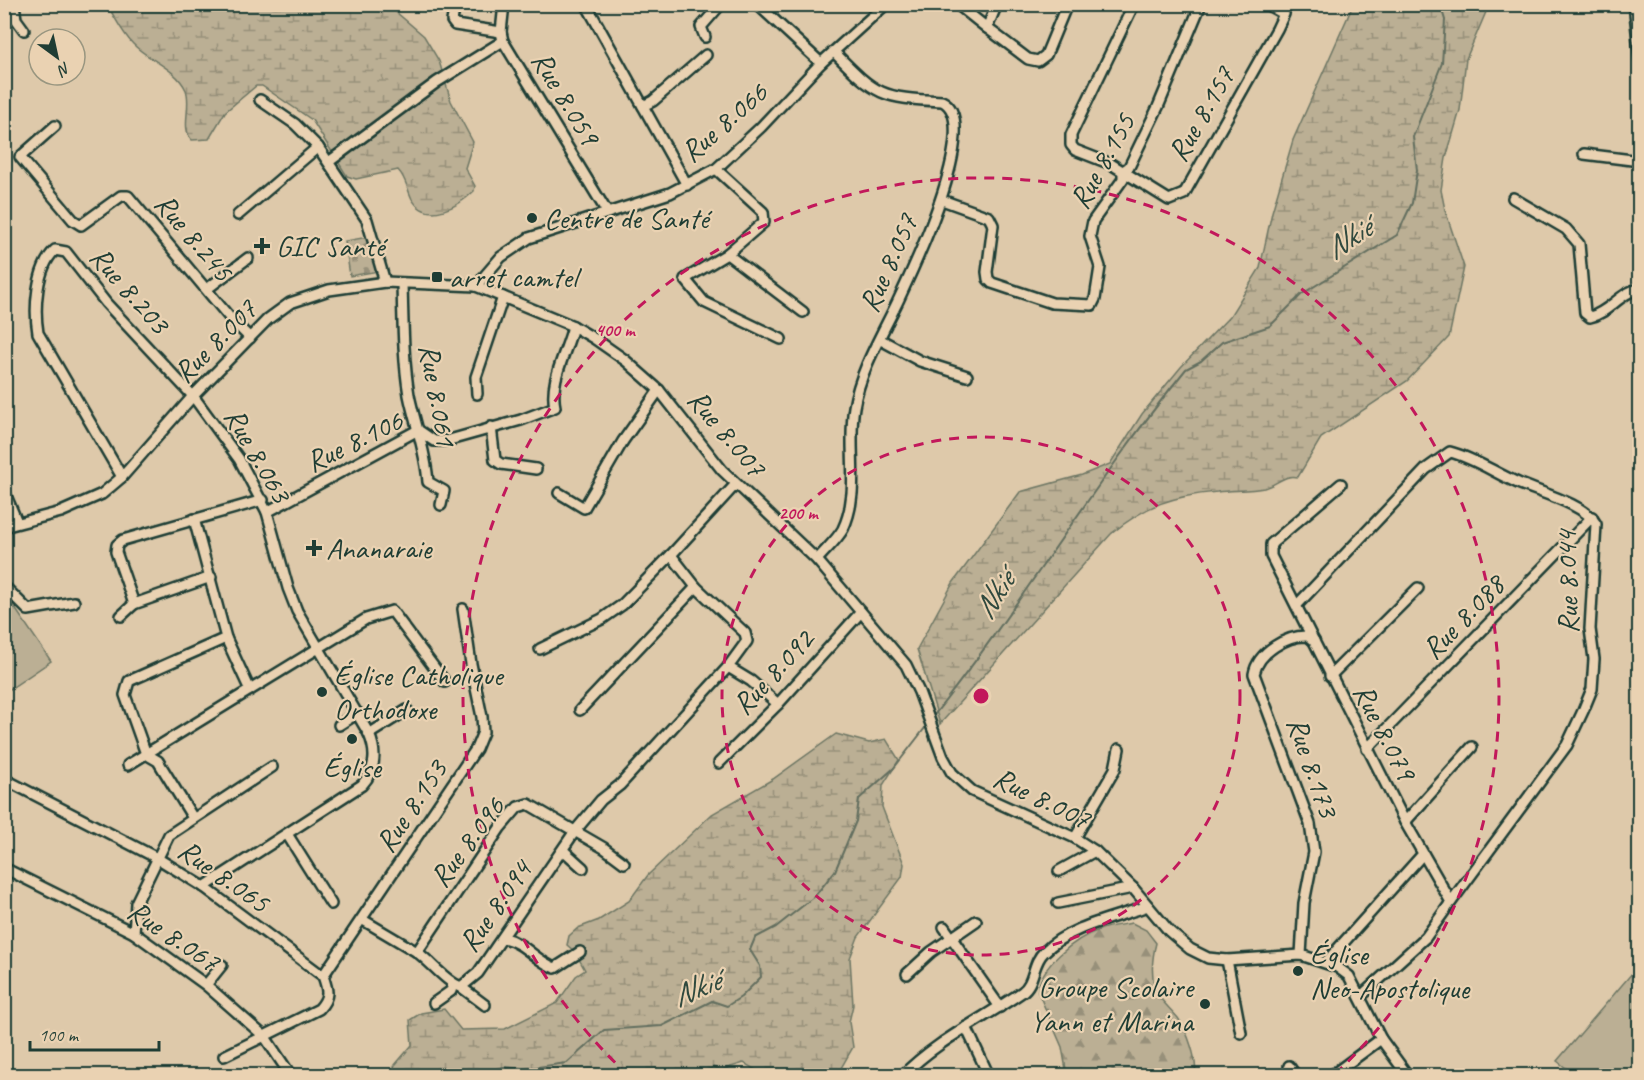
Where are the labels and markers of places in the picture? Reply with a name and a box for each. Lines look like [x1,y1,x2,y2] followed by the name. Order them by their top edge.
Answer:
[544,199,713,237] place label: Centre de Santé
[525,211,539,225] marker: Centre de Santé
[276,227,389,265] place label: GIC Santé
[253,237,271,255] marker: GIC Santé
[449,258,582,296] place label: arret camtel
[430,270,444,284] marker: arret camtel
[326,529,434,567] place label: Ananaraie
[307,541,321,555] marker: Ananaraie
[334,656,505,728] place label: Église Catholique Orthodoxe
[315,685,329,699] marker: Église Catholique Orthodoxe
[971,686,991,706] centre of rings
[345,732,359,746] marker: Église
[323,748,383,786] place label: Église
[1310,935,1471,1007] place label: Église Neo-Apostolique
[1291,964,1305,978] marker: Église Neo-Apostolique
[1030,968,1195,1040] place label: Groupe Scolaire Yann et Marina
[1198,997,1212,1011] marker: Groupe Scolaire Yann et Marina

